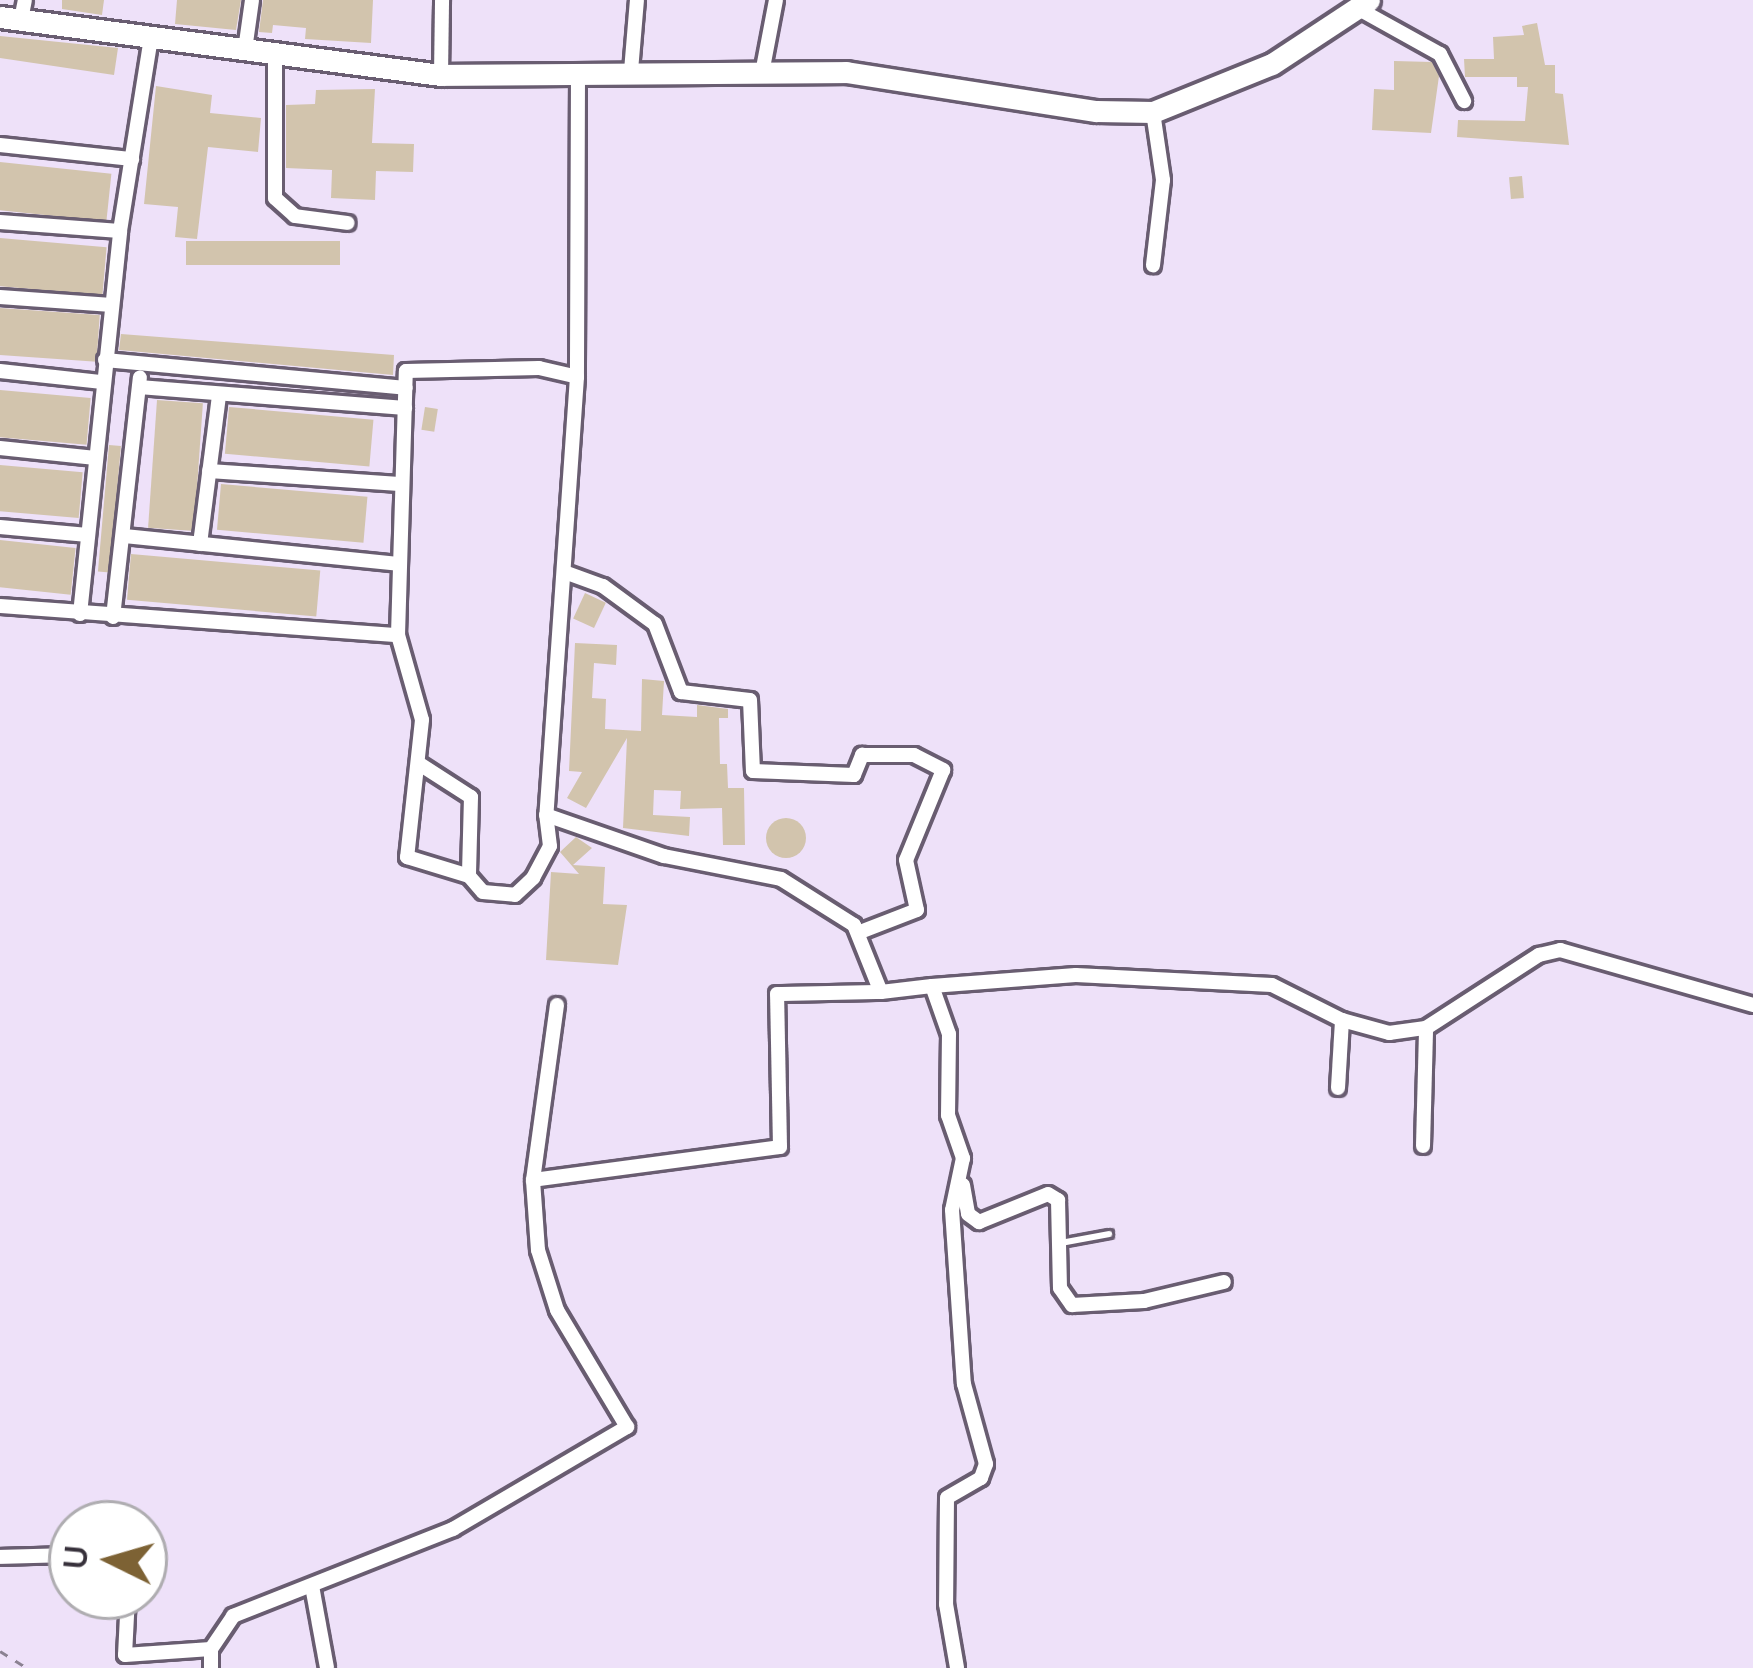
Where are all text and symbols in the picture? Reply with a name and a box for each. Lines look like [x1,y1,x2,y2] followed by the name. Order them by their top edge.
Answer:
[48,1500,168,1620] north arrow
[51,1543,98,1571] text: U

